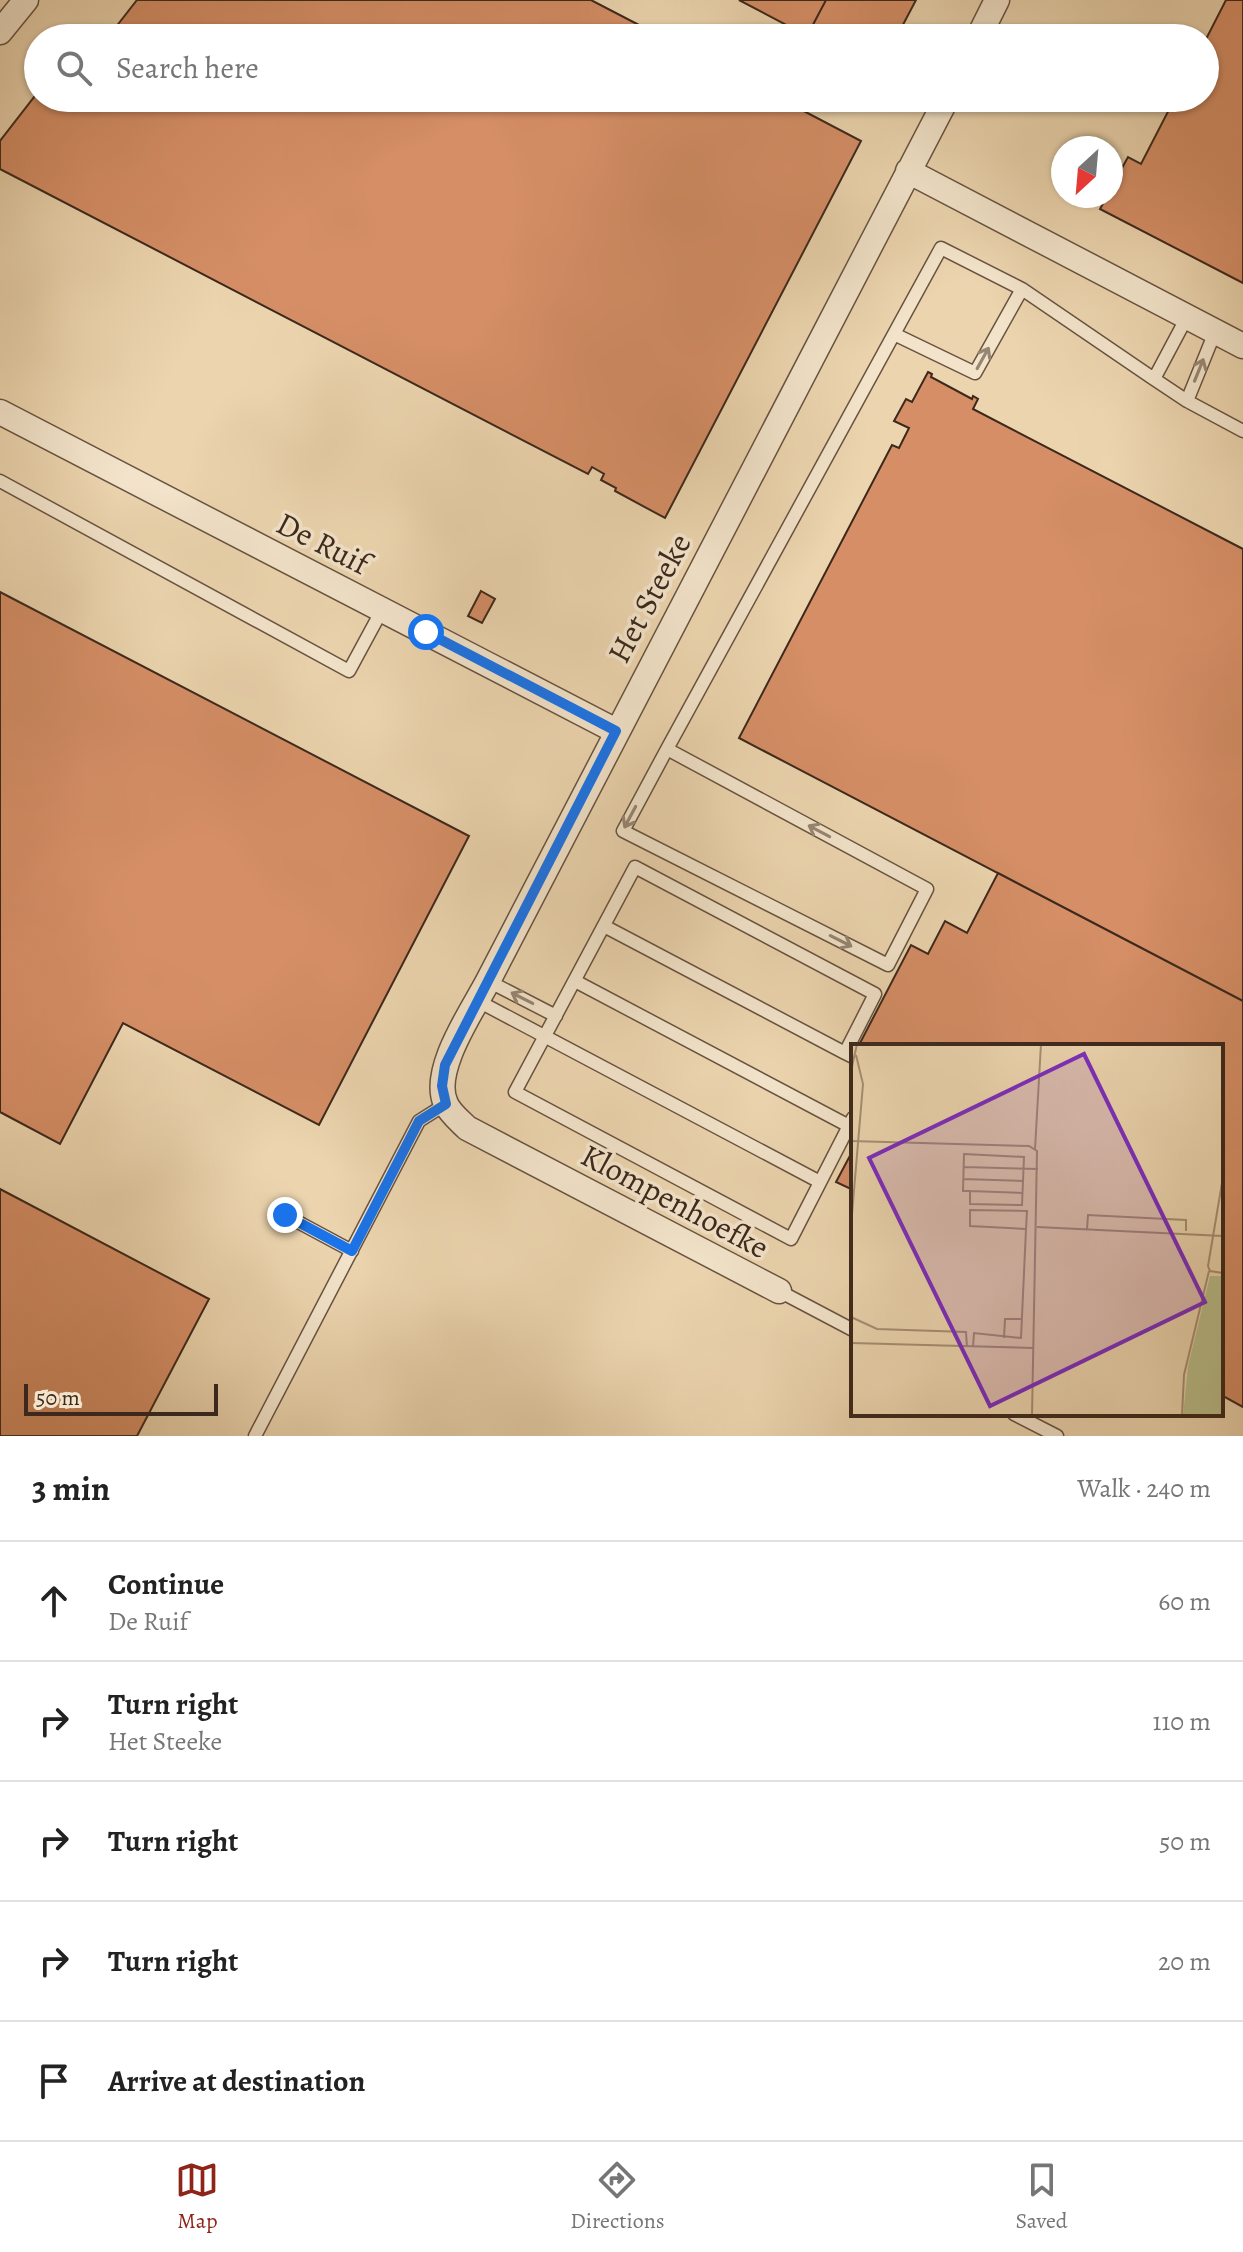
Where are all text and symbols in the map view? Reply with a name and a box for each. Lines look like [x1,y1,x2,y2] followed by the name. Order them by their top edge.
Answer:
[24,24,1219,112] search box
[52,46,96,90] icon: search
[116,48,259,88] text: Search here
[1051,136,1123,208] north arrow
[976,347,991,371] one-way arrow
[1193,358,1208,383] one-way arrow
[269,501,381,587] street label: De Ruif
[597,526,701,670] street label: Het Steeke
[408,614,444,650] route start
[622,805,638,829] one-way arrow
[808,822,831,838] one-way arrow
[828,934,852,950] one-way arrow
[511,990,534,1005] one-way arrow
[851,1044,1223,1416] inset map
[573,1133,777,1269] street label: Klompenhoefke
[267,1197,303,1233] route end
[24,1380,218,1416] scale bar
[36,1383,80,1413] text: 50 m
[32,1465,110,1512] text: 3 min
[1077,1471,1211,1506] text: Walk · 240 m
[108,1564,224,1604] text: Continue
[32,1579,76,1623] icon: ahead
[1158,1584,1211,1619] text: 60 m
[108,1604,188,1639] text: De Ruif
[108,1684,238,1724] text: Turn right
[32,1699,76,1743] icon: right
[1153,1704,1211,1739] text: 110 m
[108,1724,222,1759] text: Het Steeke
[32,1819,76,1863] icon: right
[108,1821,238,1861] text: Turn right
[1159,1824,1211,1859] text: 50 m
[32,1939,76,1983] icon: right
[108,1941,238,1981] text: Turn right
[1158,1944,1211,1979] text: 20 m
[32,2059,76,2103] icon: arrive
[108,2061,365,2101] text: Arrive at destination
[175,2158,219,2236] tab: Map
[570,2158,665,2236] tab: Directions
[1015,2158,1068,2236] tab: Saved

